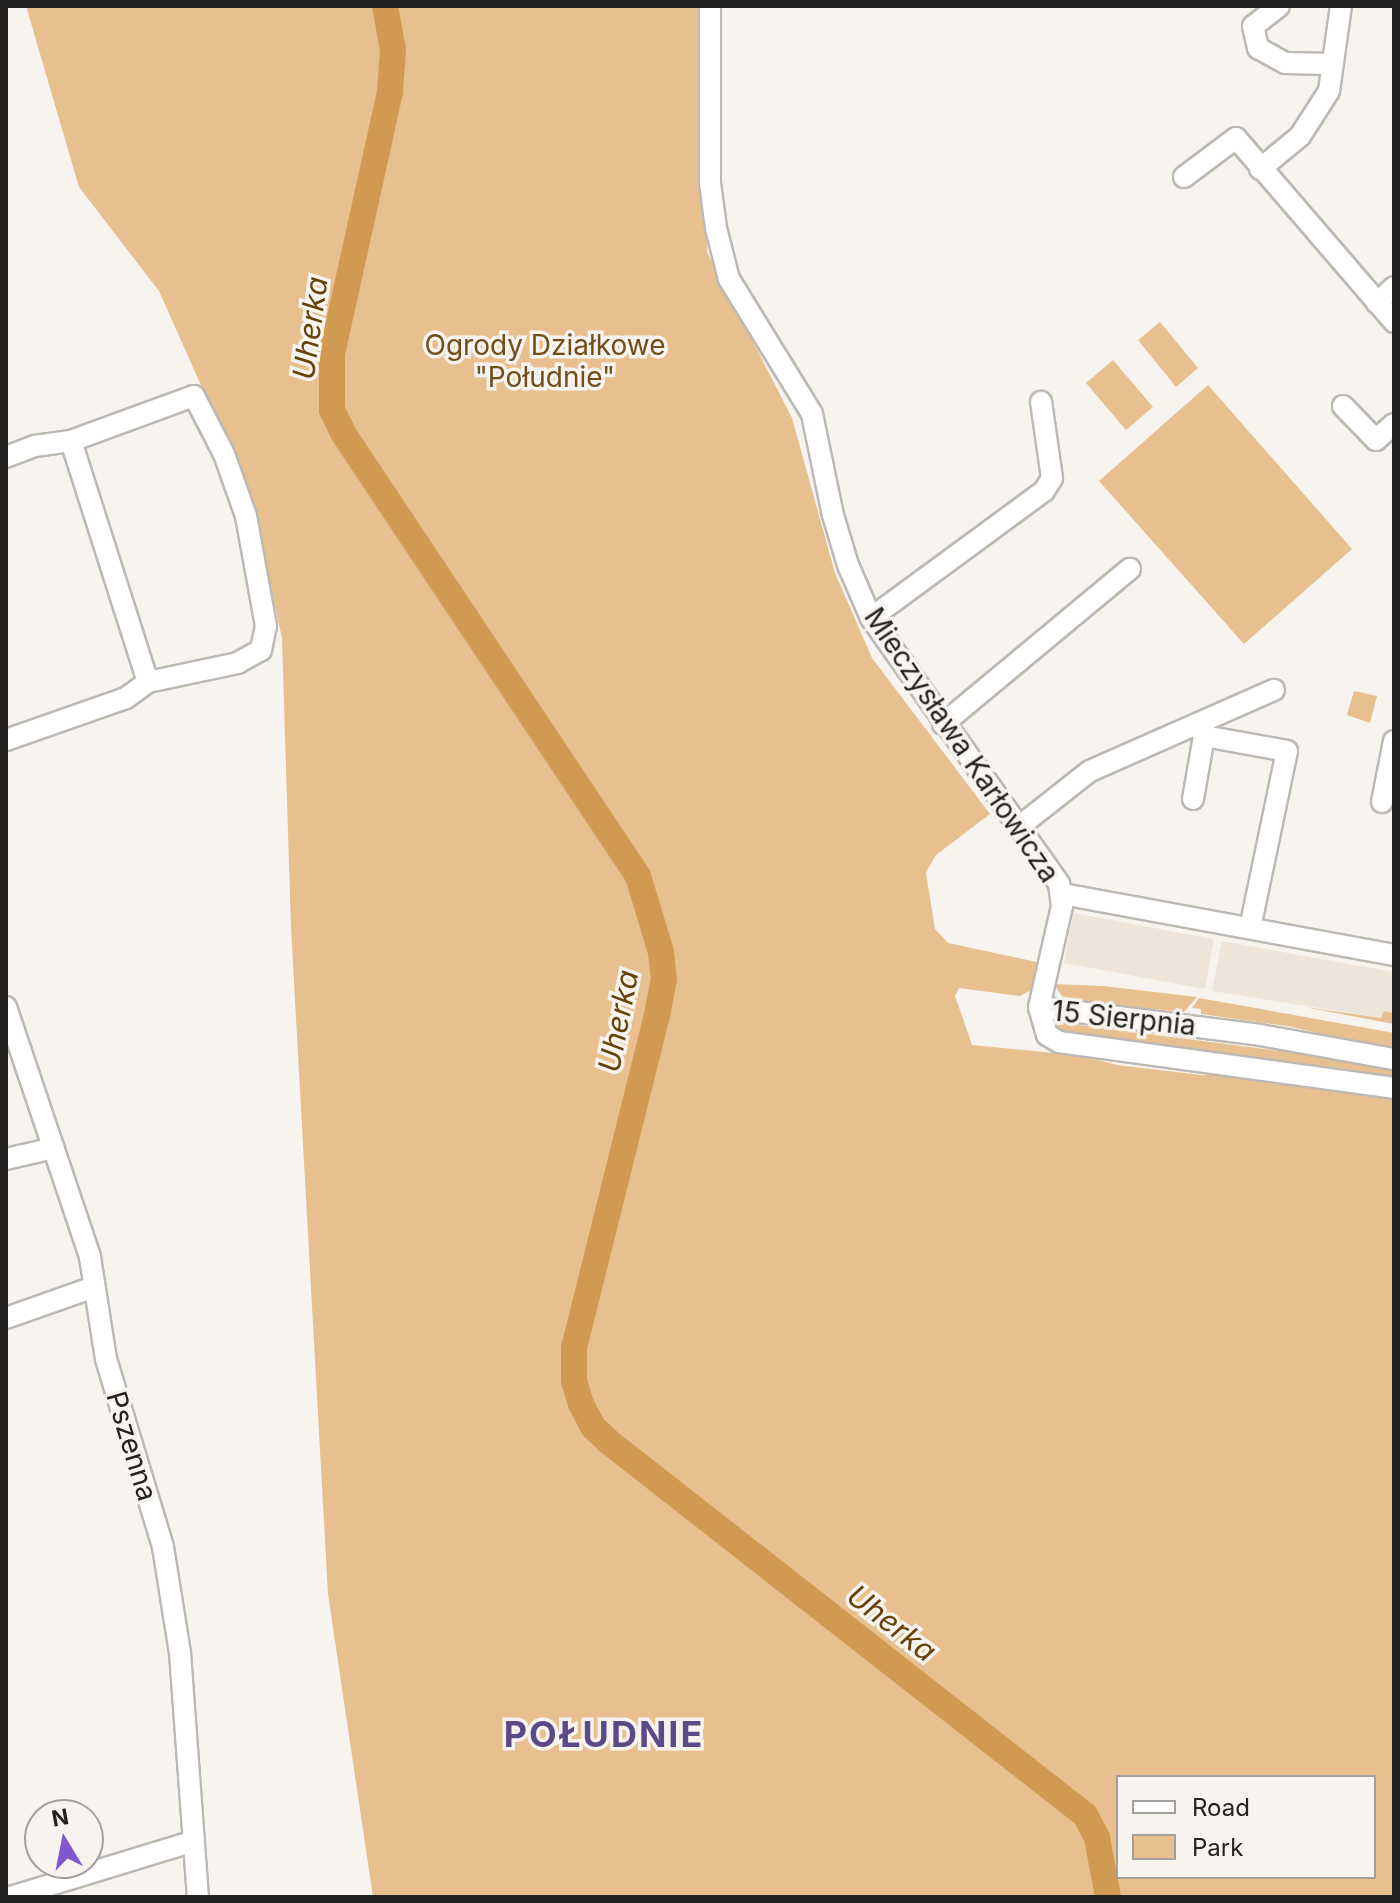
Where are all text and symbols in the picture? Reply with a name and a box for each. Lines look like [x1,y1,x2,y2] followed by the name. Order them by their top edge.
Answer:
[285,274,335,382] water label: Uherka
[424,328,666,394] park label: Ogrody Działkowe "Południe"
[857,601,1067,889] street label: Mieczysława Karłowicza
[590,967,646,1075] water label: Uherka
[1050,994,1198,1042] street label: 15 Sierpnia
[99,1387,165,1505] street label: Pszenna
[840,1577,944,1669] water label: Uherka
[504,1713,704,1757] district label: POŁUDNIE
[1116,1775,1376,1879] legend
[1192,1793,1250,1822] text: Road
[24,1799,104,1879] north arrow
[50,1803,71,1832] text: N
[1192,1833,1243,1862] text: Park

